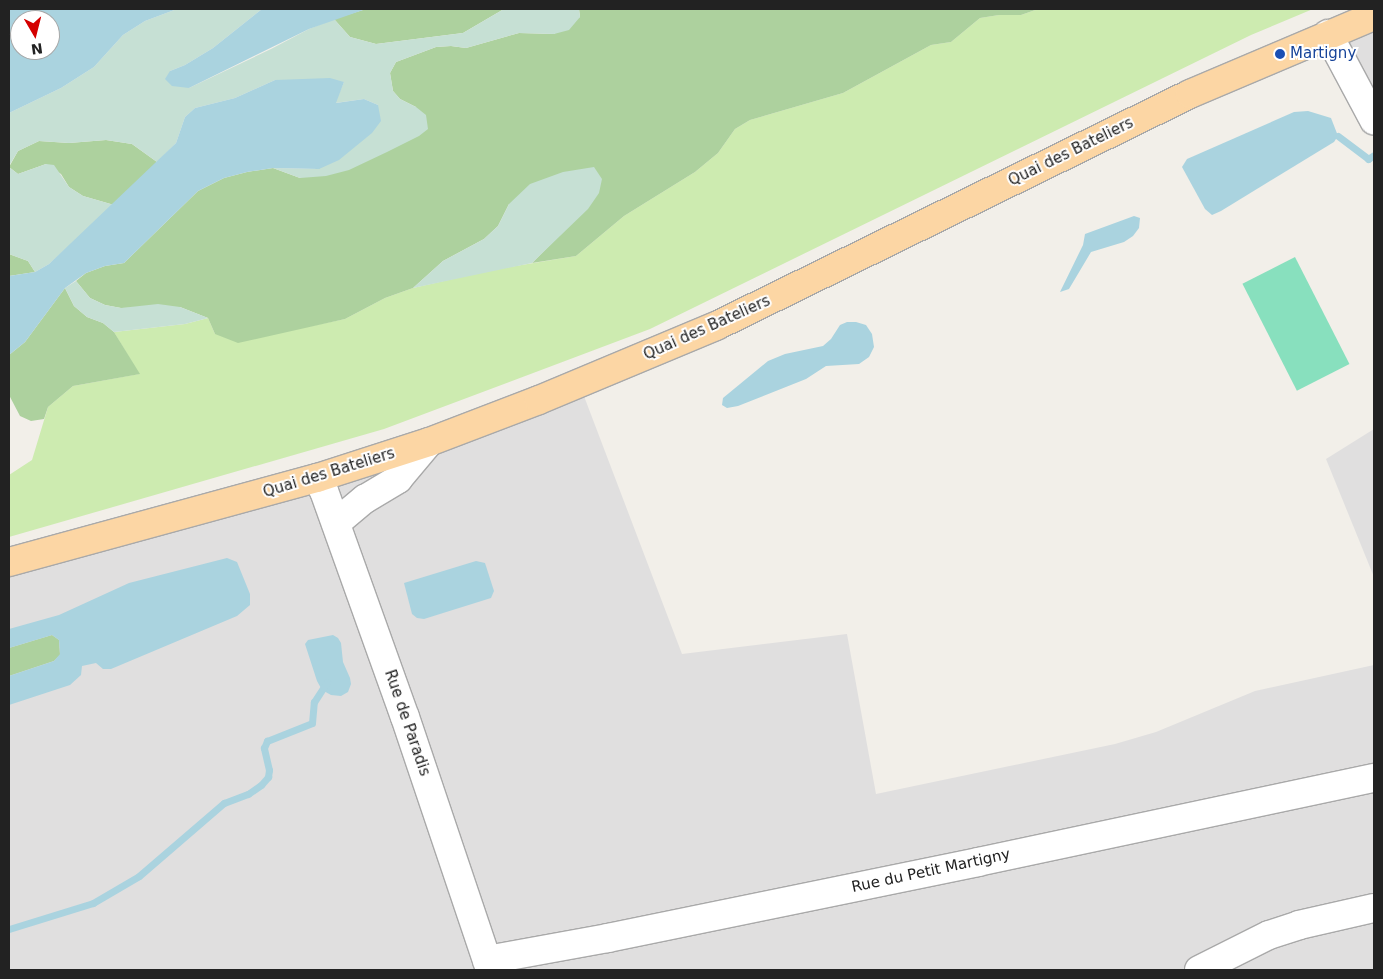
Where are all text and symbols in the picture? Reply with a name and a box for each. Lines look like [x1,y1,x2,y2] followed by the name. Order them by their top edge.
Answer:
[10,10,60,60] north arrow
[30,40,44,58] text: N
[1290,45,1356,63] place label: Martigny
[1274,48,1286,60] marker: Martigny
[1006,114,1136,190] street label: Quai des Bateliers
[641,292,773,364] street label: Quai des Bateliers
[261,444,397,502] street label: Quai des Bateliers
[380,668,434,778] street label: Rue de Paradis
[850,845,1012,897] street label: Rue du Petit Martigny

